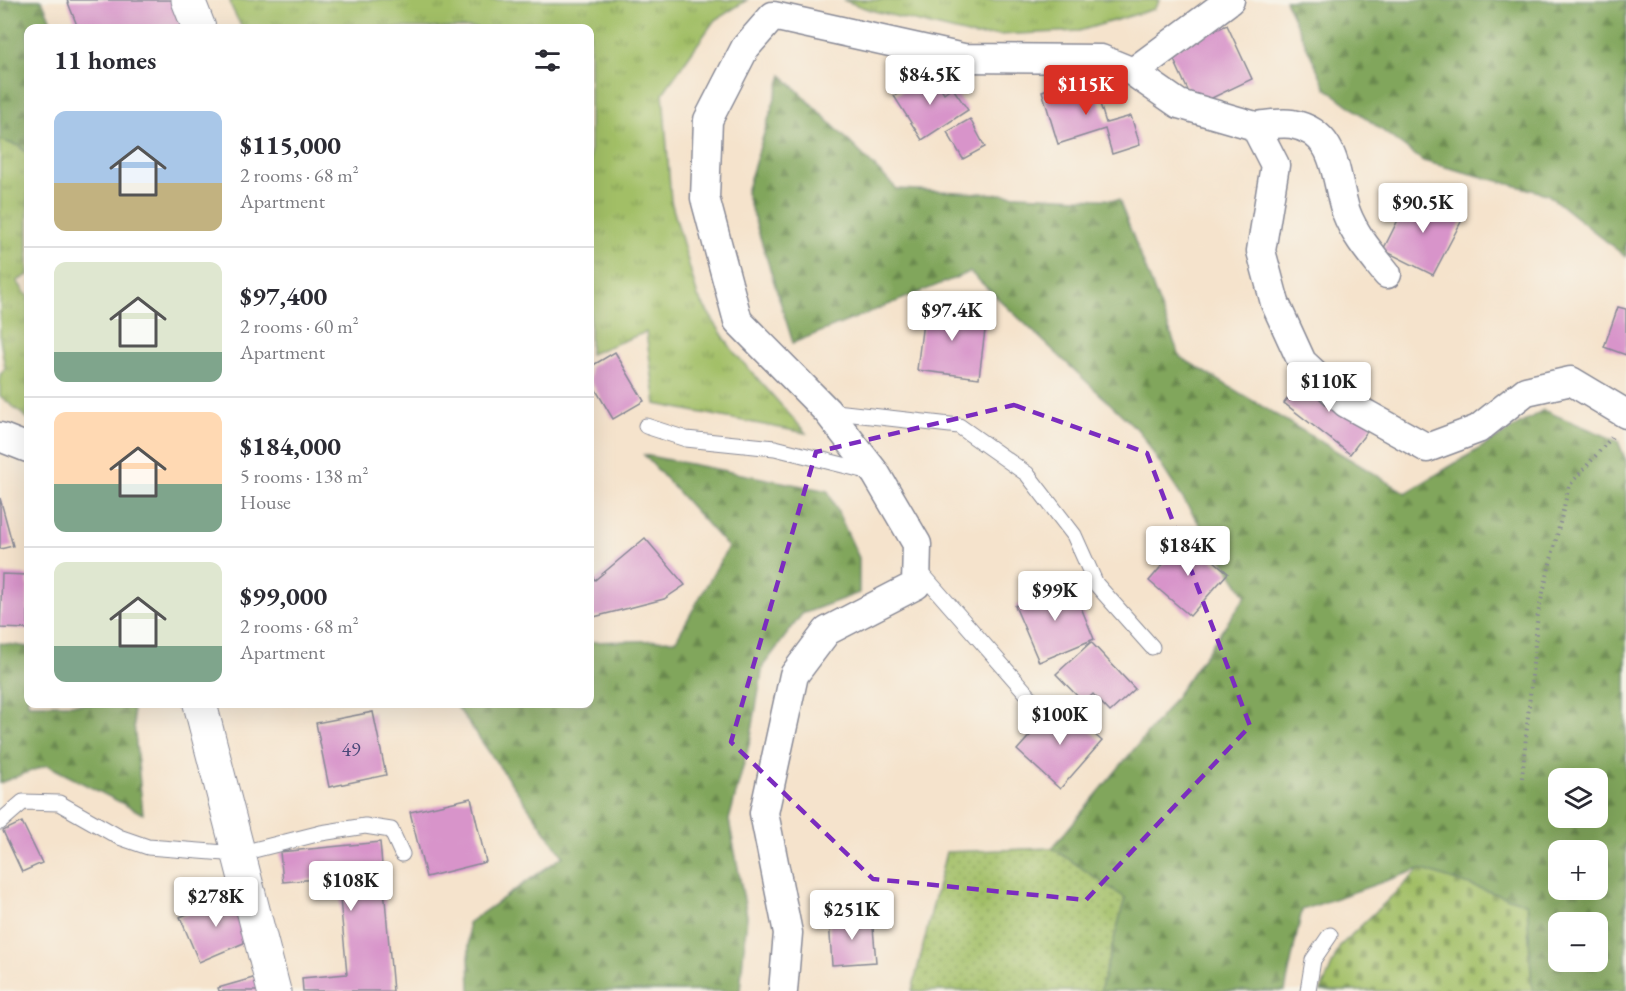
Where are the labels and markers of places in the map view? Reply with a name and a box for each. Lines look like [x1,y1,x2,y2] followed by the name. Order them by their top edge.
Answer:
[881,55,979,106] pin: $84.5K
[1044,65,1128,116] pin: $115K
[1374,183,1472,234] pin: $90.5K
[903,291,1001,342] pin: $97.4K
[1287,362,1371,413] pin: $110K
[1146,526,1230,577] pin: $184K
[1019,571,1091,622] pin: $99K
[1018,695,1102,746] pin: $100K
[309,861,393,912] pin: $108K
[174,877,258,928] pin: $278K
[810,890,894,941] pin: $251K

